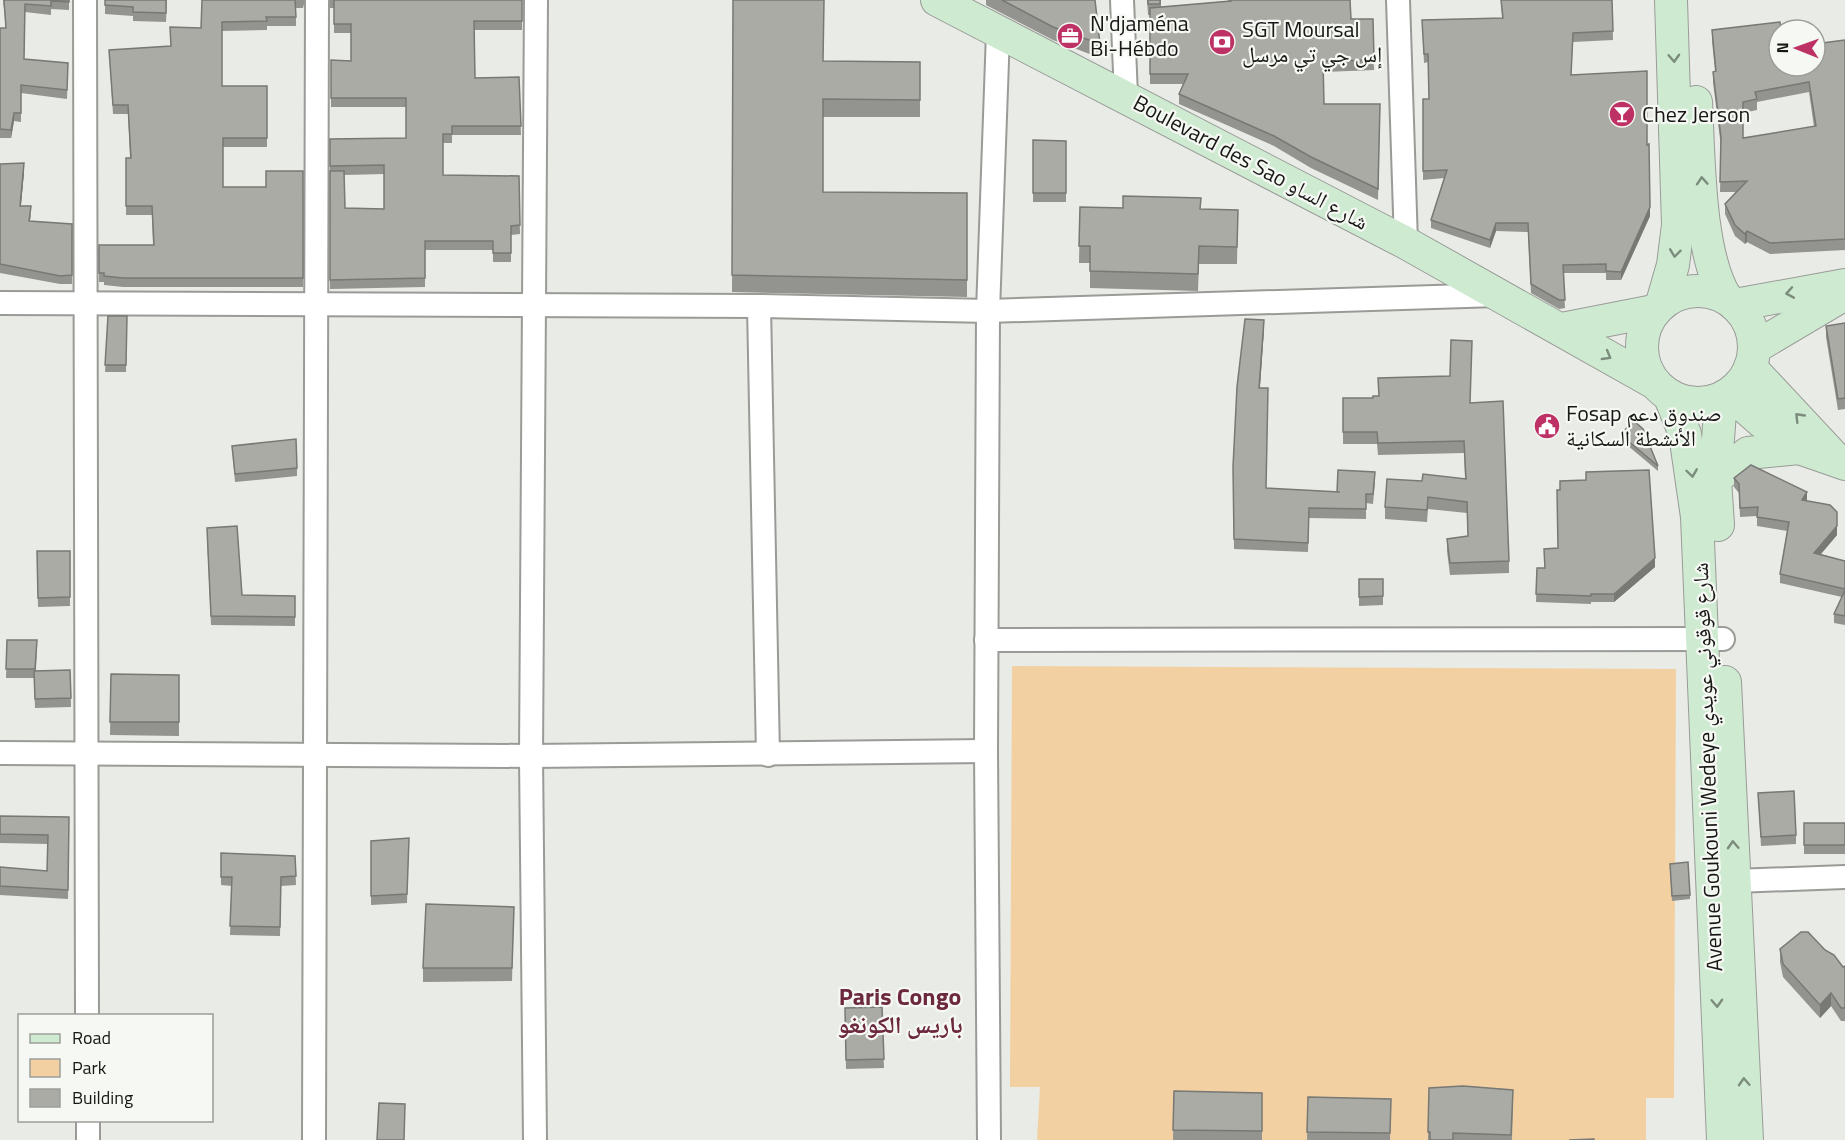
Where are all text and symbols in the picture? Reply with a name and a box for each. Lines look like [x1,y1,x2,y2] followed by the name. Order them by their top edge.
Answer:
[1090,6,1189,65] place label: N'djaména Bi-Hébdo
[1242,12,1382,72] place label: SGT Moursal إس جي تي مرسل
[1767,18,1827,78] north arrow
[1055,21,1085,51] office icon: N'djaména Bi-Hébdo
[1207,27,1237,57] bank icon: SGT Moursal إس جي تي مرسل
[1770,42,1794,53] text: N
[1667,54,1680,63] one-way arrow
[1127,85,1375,239] street label: Boulevard des Sao شارع الساو
[1642,97,1750,131] place label: Chez Jerson
[1607,99,1637,129] bar icon: Chez Jerson
[1695,176,1708,185] one-way arrow
[1669,249,1681,258] one-way arrow
[1785,286,1795,299] one-way arrow
[1601,348,1611,360] one-way arrow
[1566,396,1722,455] place label: Fosap صندوق دعم الأنشطة السكانية
[1532,411,1562,441] public building icon: Fosap صندوق دعم الأنشطة السكانية
[1795,413,1806,424] one-way arrow
[1685,468,1698,478] one-way arrow
[1683,562,1732,972] street label: Avenue Goukouni Wedeye شارع قوقوني عويدي
[1727,840,1740,849] one-way arrow
[837,978,963,1042] district label: Paris Congo باريس الكونغو
[1711,999,1723,1008] one-way arrow
[18,1014,213,1122] legend
[72,1024,111,1051] text: Road
[72,1054,107,1081] text: Park
[1738,1077,1751,1086] one-way arrow
[72,1084,133,1111] text: Building

